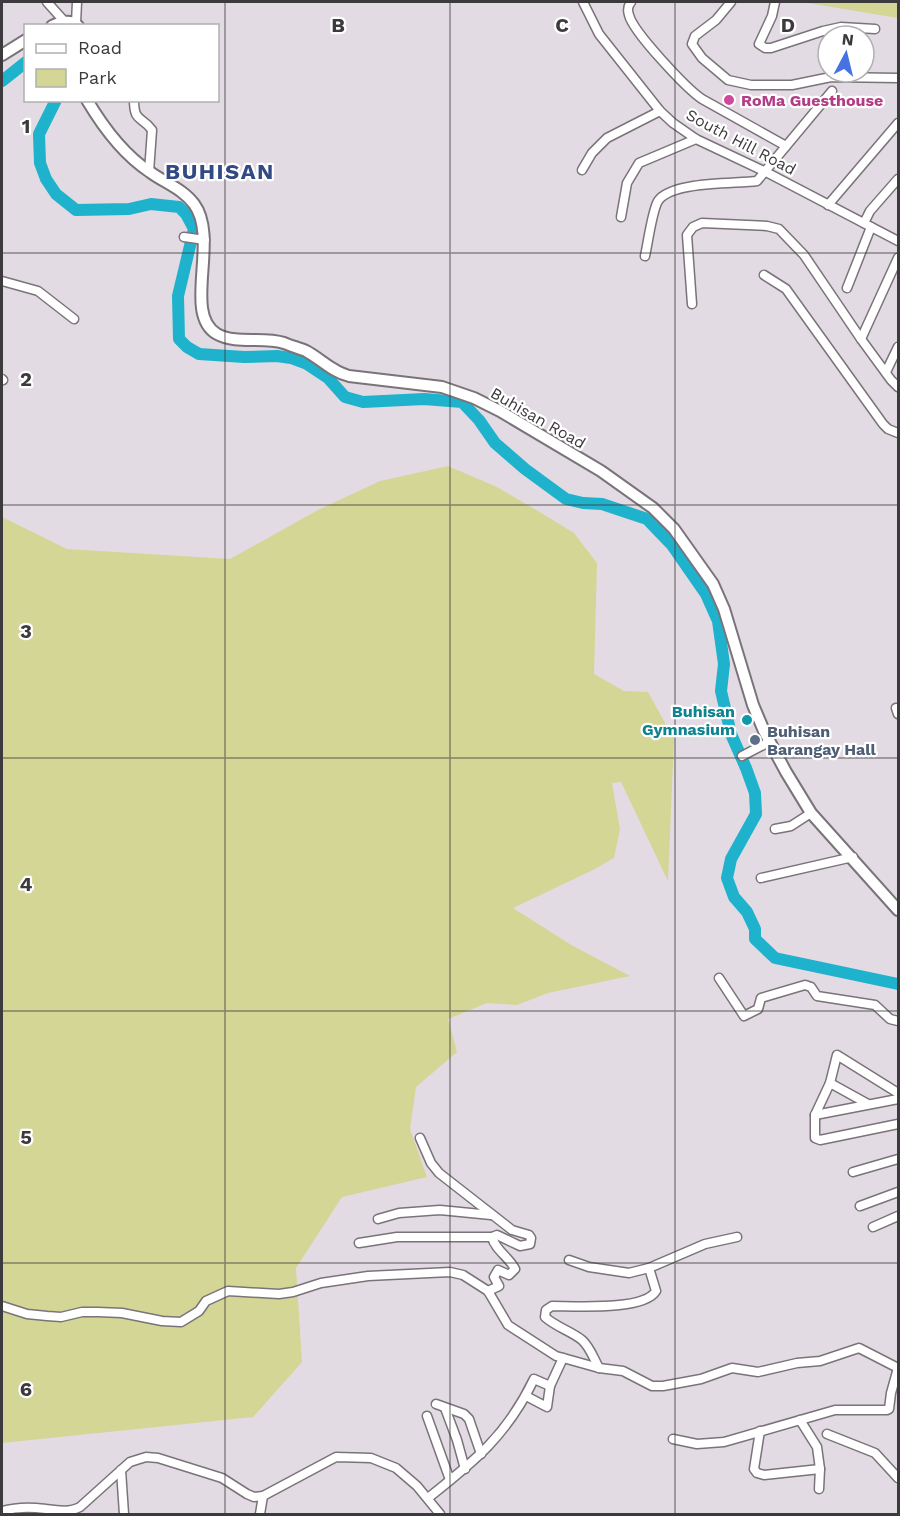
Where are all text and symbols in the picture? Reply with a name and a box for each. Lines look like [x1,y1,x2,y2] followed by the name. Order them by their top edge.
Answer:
[331,13,345,37] text: B
[555,13,569,37] text: C
[781,13,795,37] text: D
[24,24,219,102] legend
[816,24,876,84] north arrow
[841,29,855,50] text: N
[78,37,122,58] text: Road
[78,67,117,88] text: Park
[741,91,883,110] place label: RoMa Guesthouse
[722,93,736,107] marker: RoMa Guesthouse
[683,105,799,179] street label: South Hill Road
[22,114,30,138] text: 1
[165,159,275,184] district label: BUHISAN
[20,367,32,391] text: 2
[487,383,589,453] street label: Buhisan Road
[20,619,32,643] text: 3
[642,702,735,739] place label: Buhisan Gymnasium
[740,713,754,727] marker: Buhisan Gymnasium
[767,722,876,759] place label: Buhisan Barangay Hall
[748,733,762,747] marker: Buhisan Barangay Hall
[20,872,33,896] text: 4
[20,1125,32,1149] text: 5
[20,1377,32,1401] text: 6

